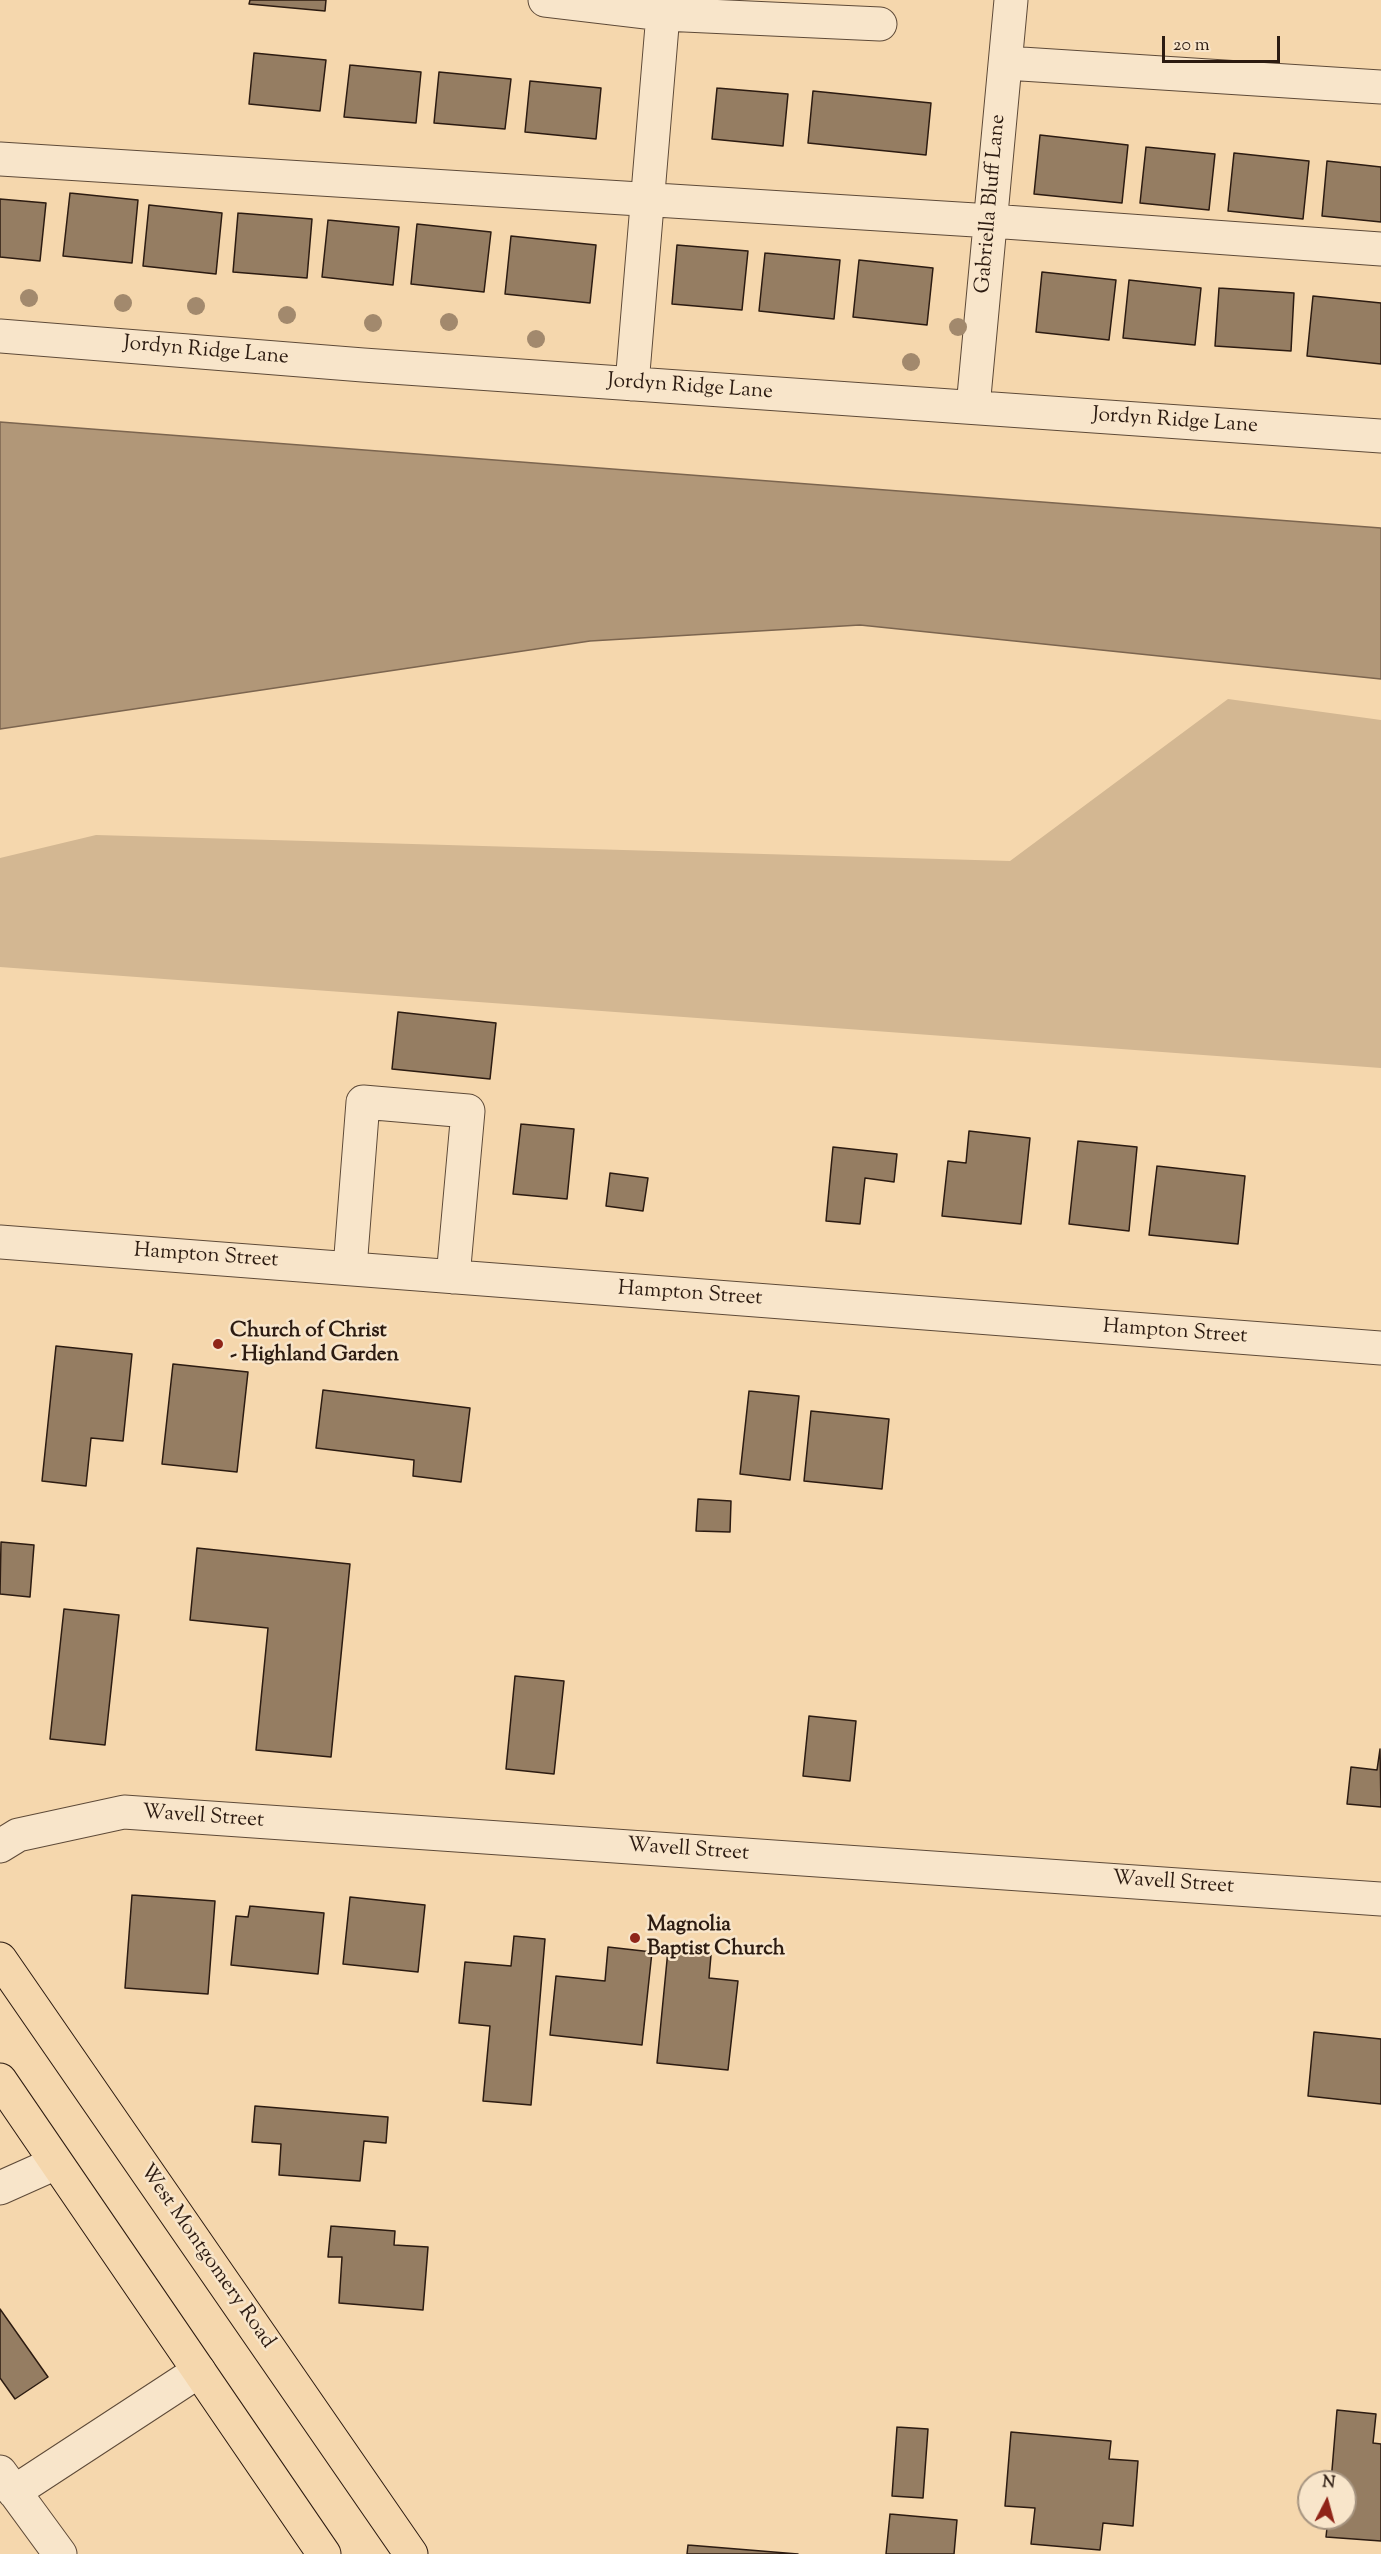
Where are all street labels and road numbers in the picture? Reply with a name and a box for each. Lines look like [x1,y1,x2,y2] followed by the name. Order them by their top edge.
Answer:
[972,113,1012,295] street label: Gabriella Bluff Lane
[122,332,290,372] street label: Jordyn Ridge Lane
[606,370,774,406] street label: Jordyn Ridge Lane
[1091,404,1259,440] street label: Jordyn Ridge Lane
[133,1239,279,1275] street label: Hampton Street
[617,1277,763,1313] street label: Hampton Street
[1102,1315,1248,1351] street label: Hampton Street
[141,1801,265,1835] street label: Wavell Street
[626,1834,750,1868] street label: Wavell Street
[1111,1867,1235,1901] street label: Wavell Street
[133,2160,279,2354] street label: West Montgomery Road

